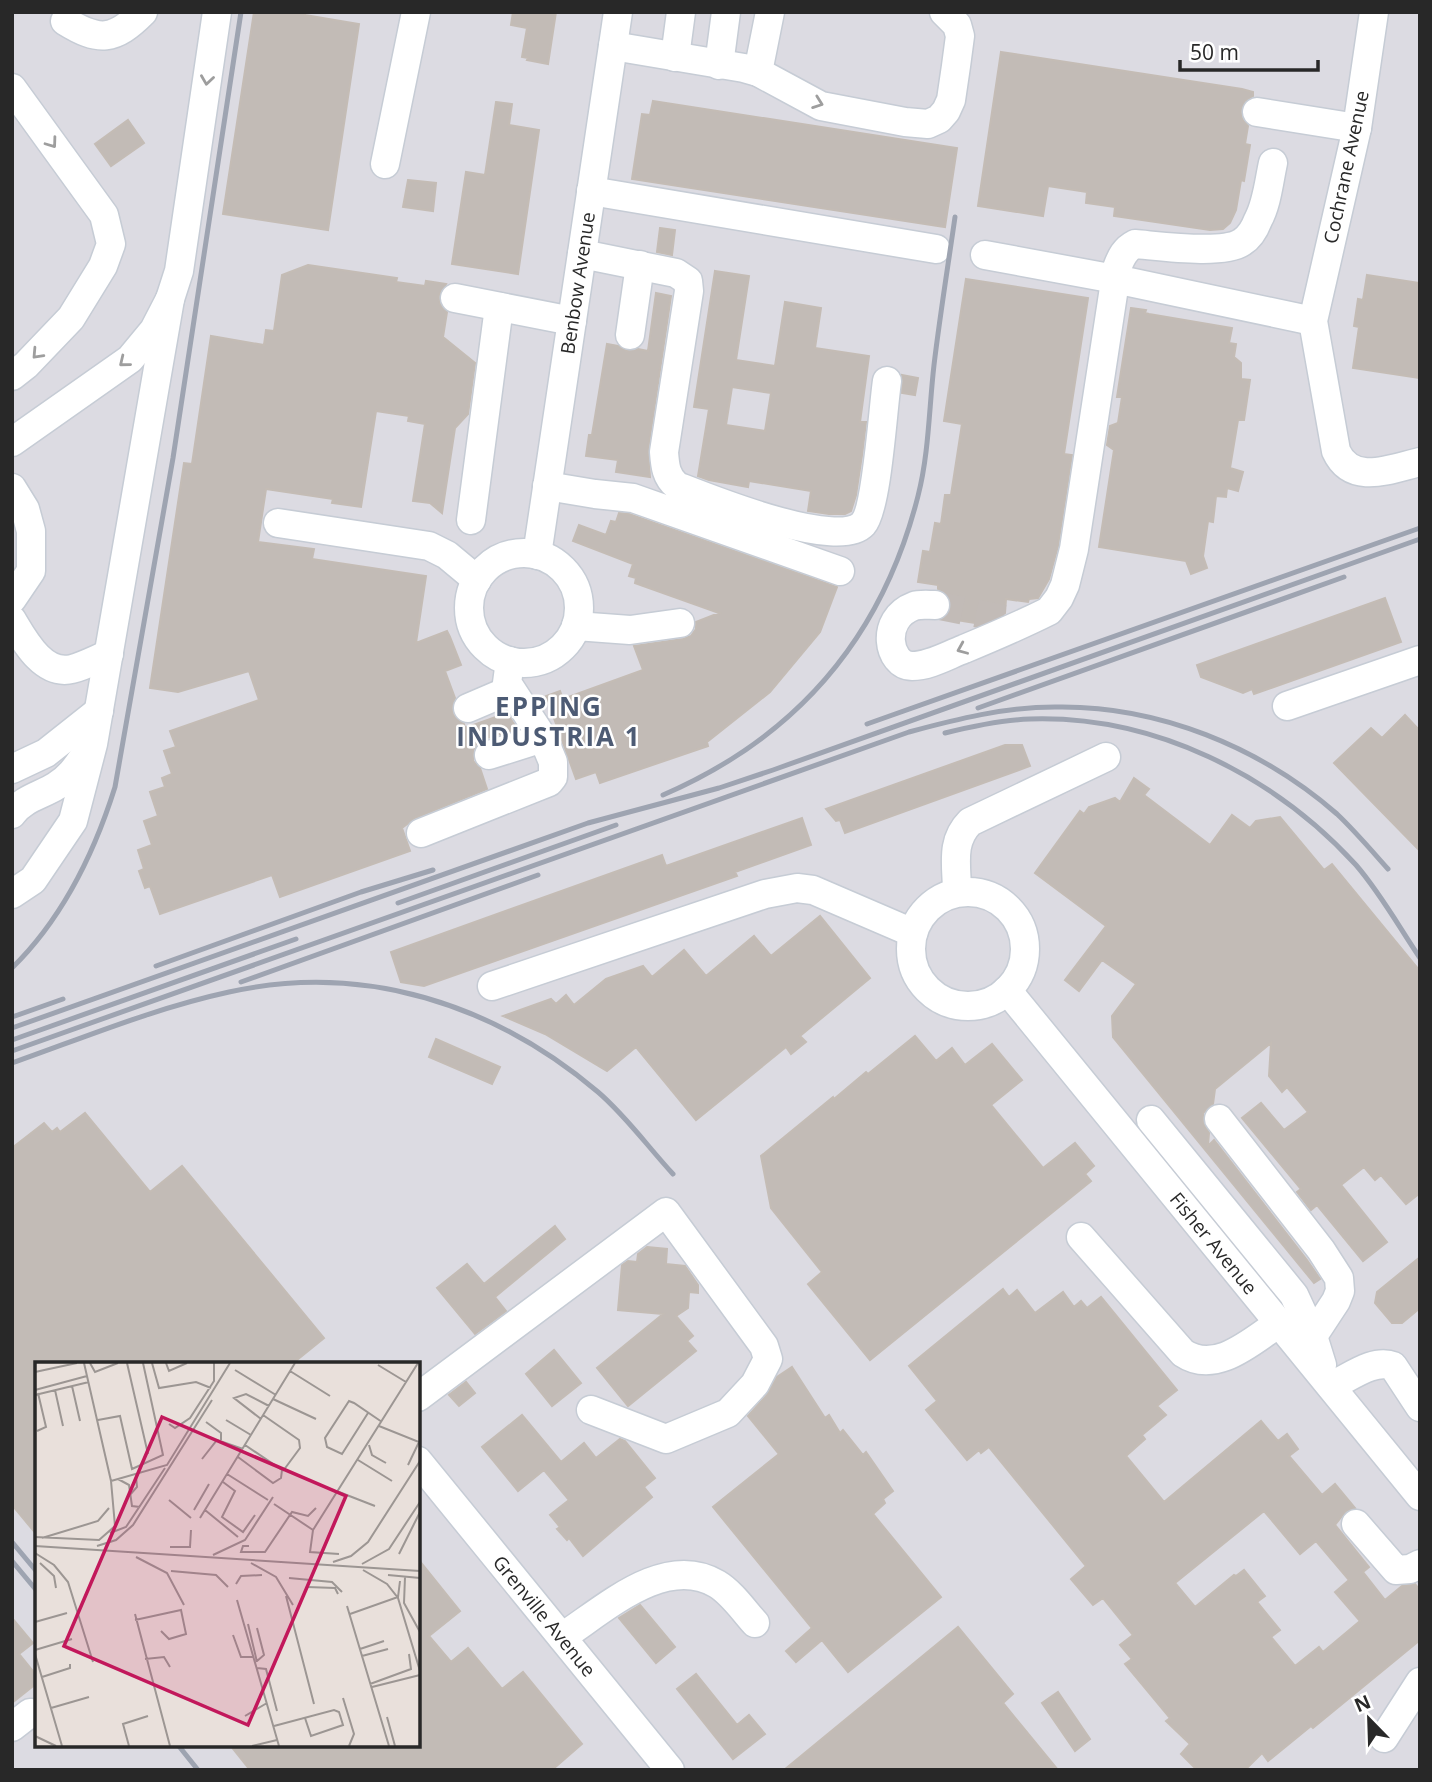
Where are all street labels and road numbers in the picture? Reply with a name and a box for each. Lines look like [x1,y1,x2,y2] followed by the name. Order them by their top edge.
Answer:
[1317,88,1375,246] street label: Cochrane Avenue
[554,210,601,356] street label: Benbow Avenue
[1164,1187,1263,1300] street label: Fisher Avenue
[487,1550,602,1682] street label: Grenville Avenue

